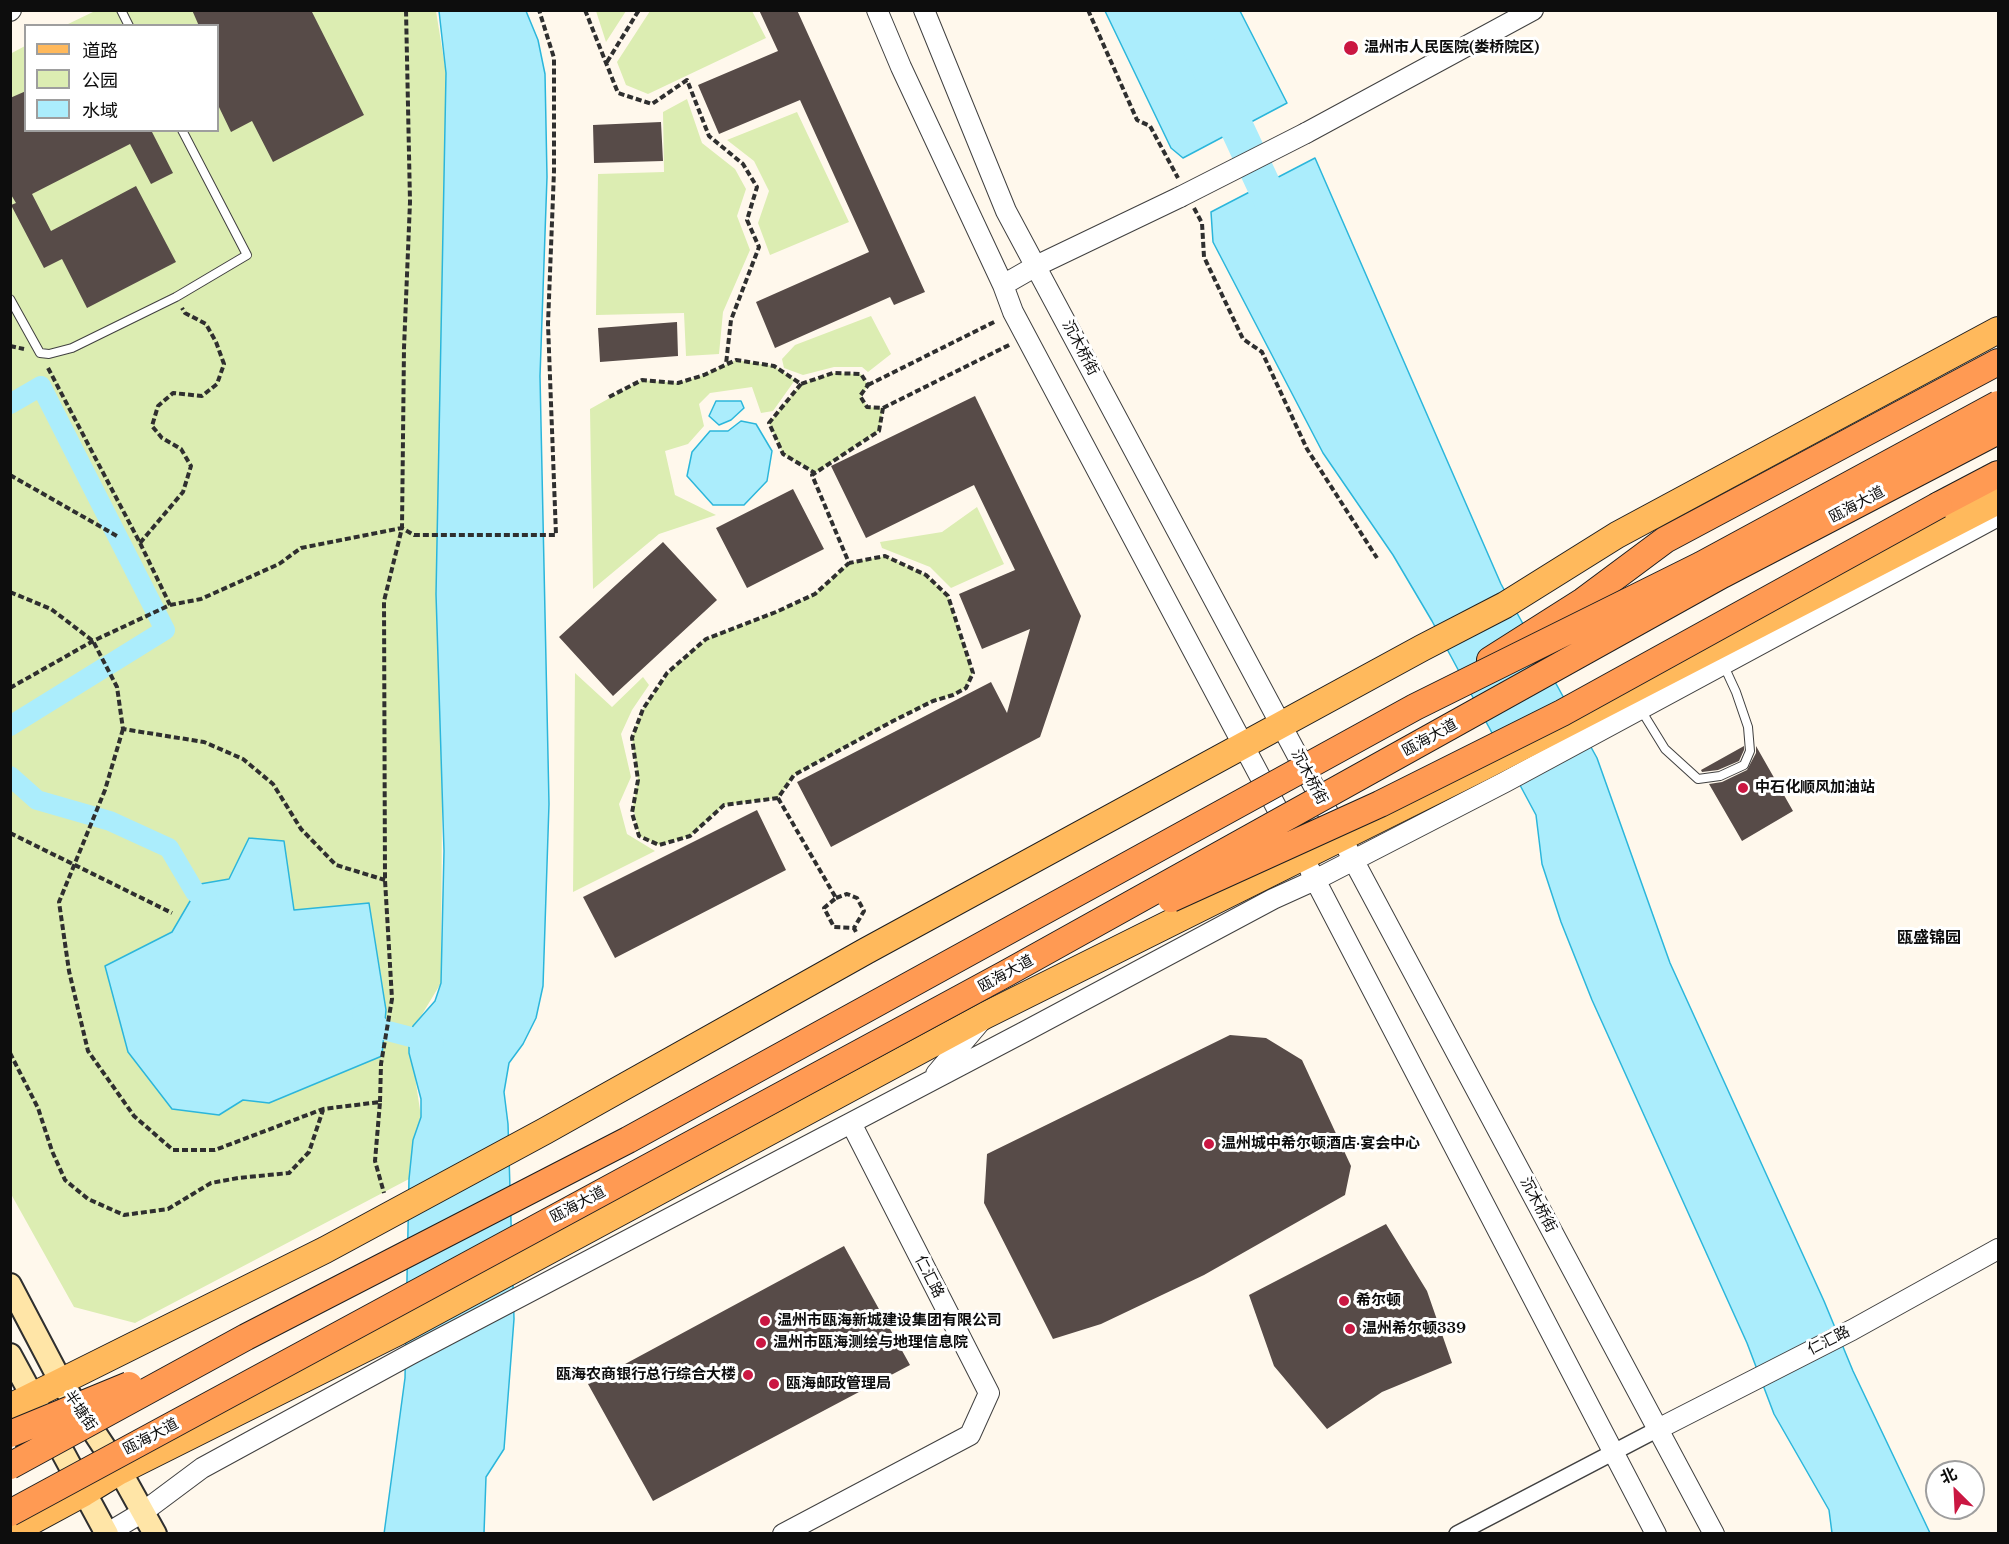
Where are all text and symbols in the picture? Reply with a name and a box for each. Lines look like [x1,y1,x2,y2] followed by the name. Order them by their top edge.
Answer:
[24,24,219,132] legend
[1342,39,1360,57] marker: 温州市人民医院(娄桥院区)
[1364,39,1539,57] place label: 温州市人民医院(娄桥院区)
[82,40,118,62] text: 道路
[82,70,118,92] text: 公园
[82,100,118,122] text: 水域
[1058,317,1102,379] street label: 沉木桥街
[1826,483,1888,527] street label: 瓯海大道
[1399,716,1461,760] street label: 瓯海大道
[1287,746,1331,808] street label: 沉木桥街
[1755,779,1875,797] place label: 中石化顺风加油站
[1736,781,1750,795] marker: 中石化顺风加油站
[1897,928,1961,948] district label: 瓯盛锦园
[975,952,1037,996] street label: 瓯海大道
[1221,1135,1420,1153] place label: 温州城中希尔顿酒店·宴会中心
[1202,1137,1216,1151] marker: 温州城中希尔顿酒店·宴会中心
[1516,1174,1560,1236] street label: 沉木桥街
[547,1183,609,1227] street label: 瓯海大道
[911,1253,947,1301] street label: 仁汇路
[1356,1292,1401,1310] place label: 希尔顿
[1337,1294,1351,1308] marker: 希尔顿
[777,1312,1002,1330] place label: 温州市瓯海新城建设集团有限公司
[758,1314,772,1328] marker: 温州市瓯海新城建设集团有限公司
[1362,1320,1466,1338] place label: 温州希尔顿339
[1343,1322,1357,1336] marker: 温州希尔顿339
[1805,1323,1853,1359] street label: 仁汇路
[773,1334,968,1352] place label: 温州市瓯海测绘与地理信息院
[754,1336,768,1350] marker: 温州市瓯海测绘与地理信息院
[556,1366,736,1384] place label: 瓯海农商银行总行综合大楼
[741,1368,755,1382] marker: 瓯海农商银行总行综合大楼
[786,1375,891,1393] place label: 瓯海邮政管理局
[767,1377,781,1391] marker: 瓯海邮政管理局
[60,1387,100,1435] street label: 半塘街
[120,1415,182,1459] street label: 瓯海大道
[1925,1460,1985,1520] north arrow
[1937,1463,1960,1488] text: 北

